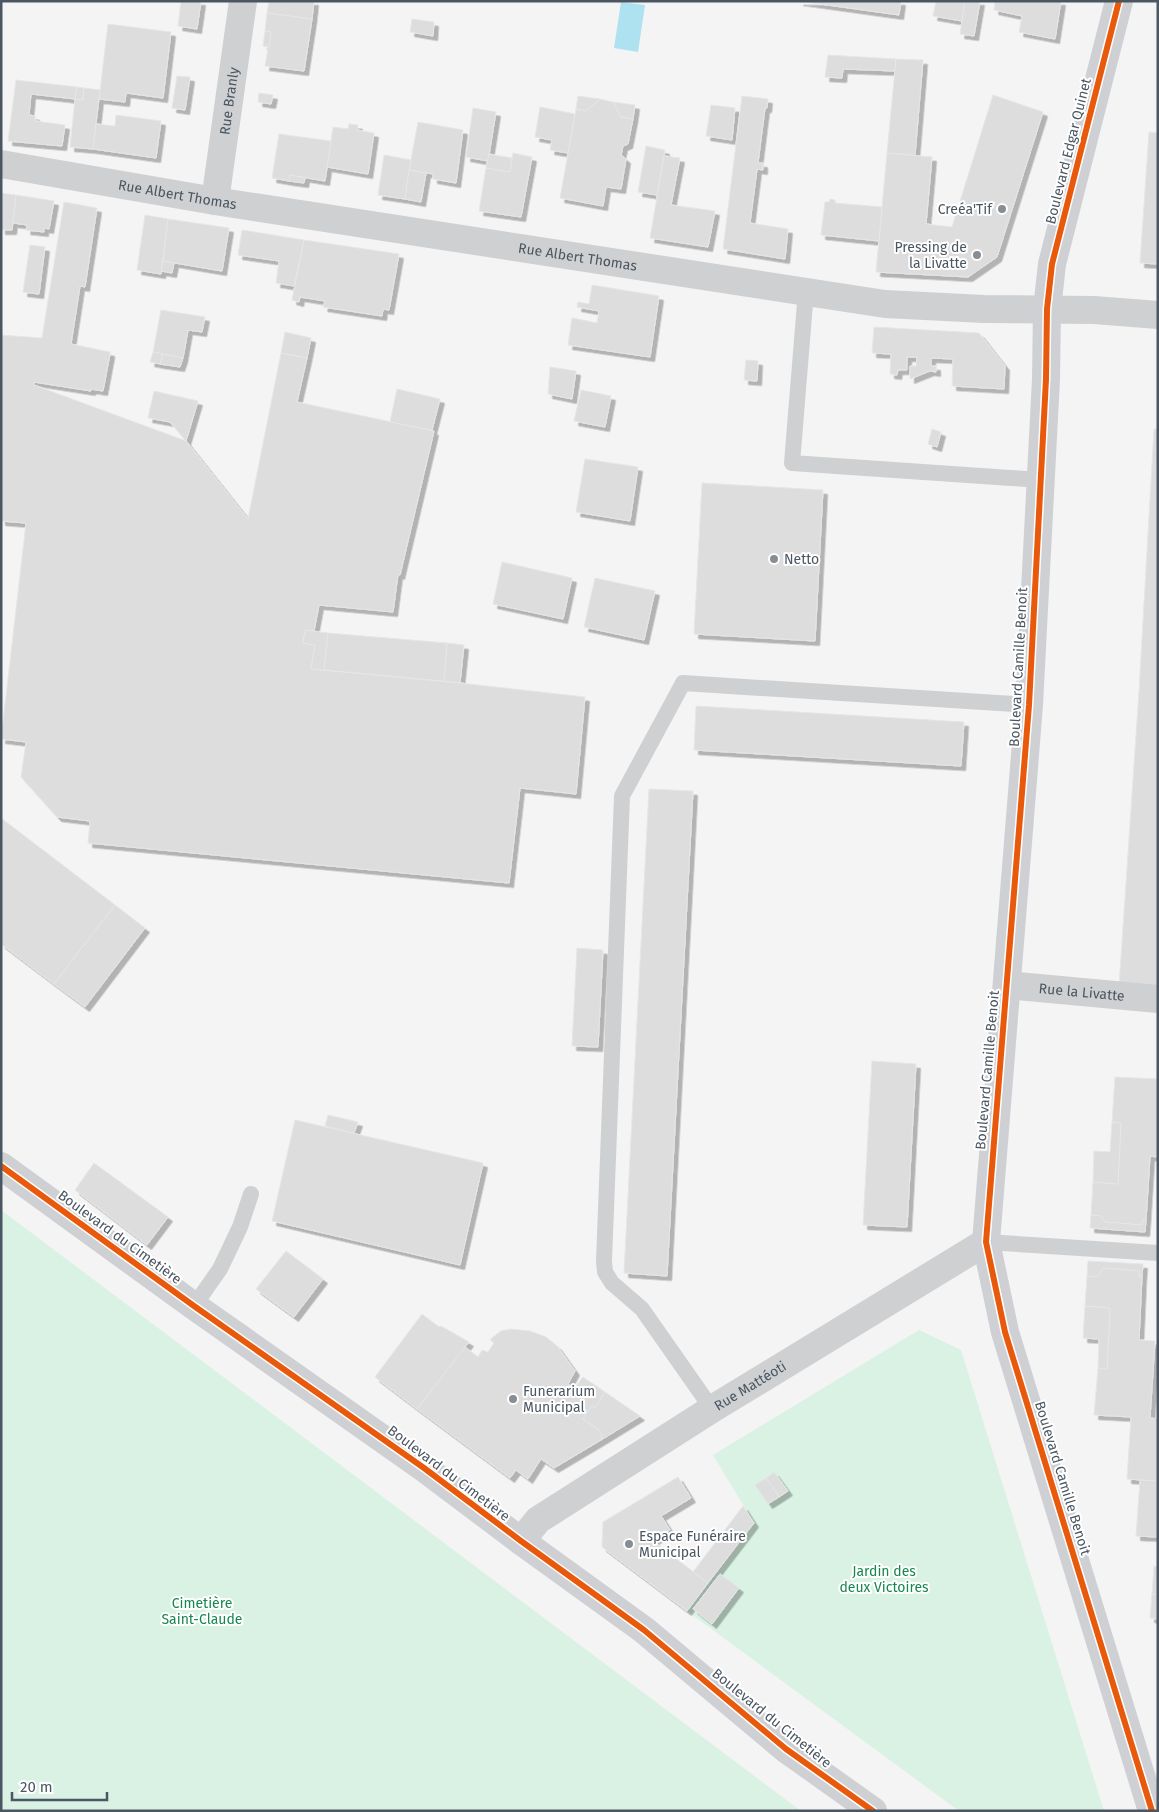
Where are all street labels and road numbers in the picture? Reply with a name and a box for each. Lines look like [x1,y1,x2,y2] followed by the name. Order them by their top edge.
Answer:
[216,66,243,136] street label: Rue Branly
[1042,75,1095,226] street label: Boulevard Edgar Quinet
[117,176,238,213] street label: Rue Albert Thomas
[517,240,639,275] street label: Rue Albert Thomas
[1006,586,1031,747] street label: Boulevard Camille Benoit
[1038,980,1125,1005] street label: Rue la Livatte
[972,989,1003,1151] street label: Boulevard Camille Benoit
[55,1187,185,1288] street label: Boulevard du Cimetière
[711,1358,789,1415] street label: Rue Mattéoti
[1031,1399,1094,1558] street label: Boulevard Camille Benoit
[384,1422,513,1525] street label: Boulevard du Cimetière
[709,1665,835,1772] street label: Boulevard du Cimetière

